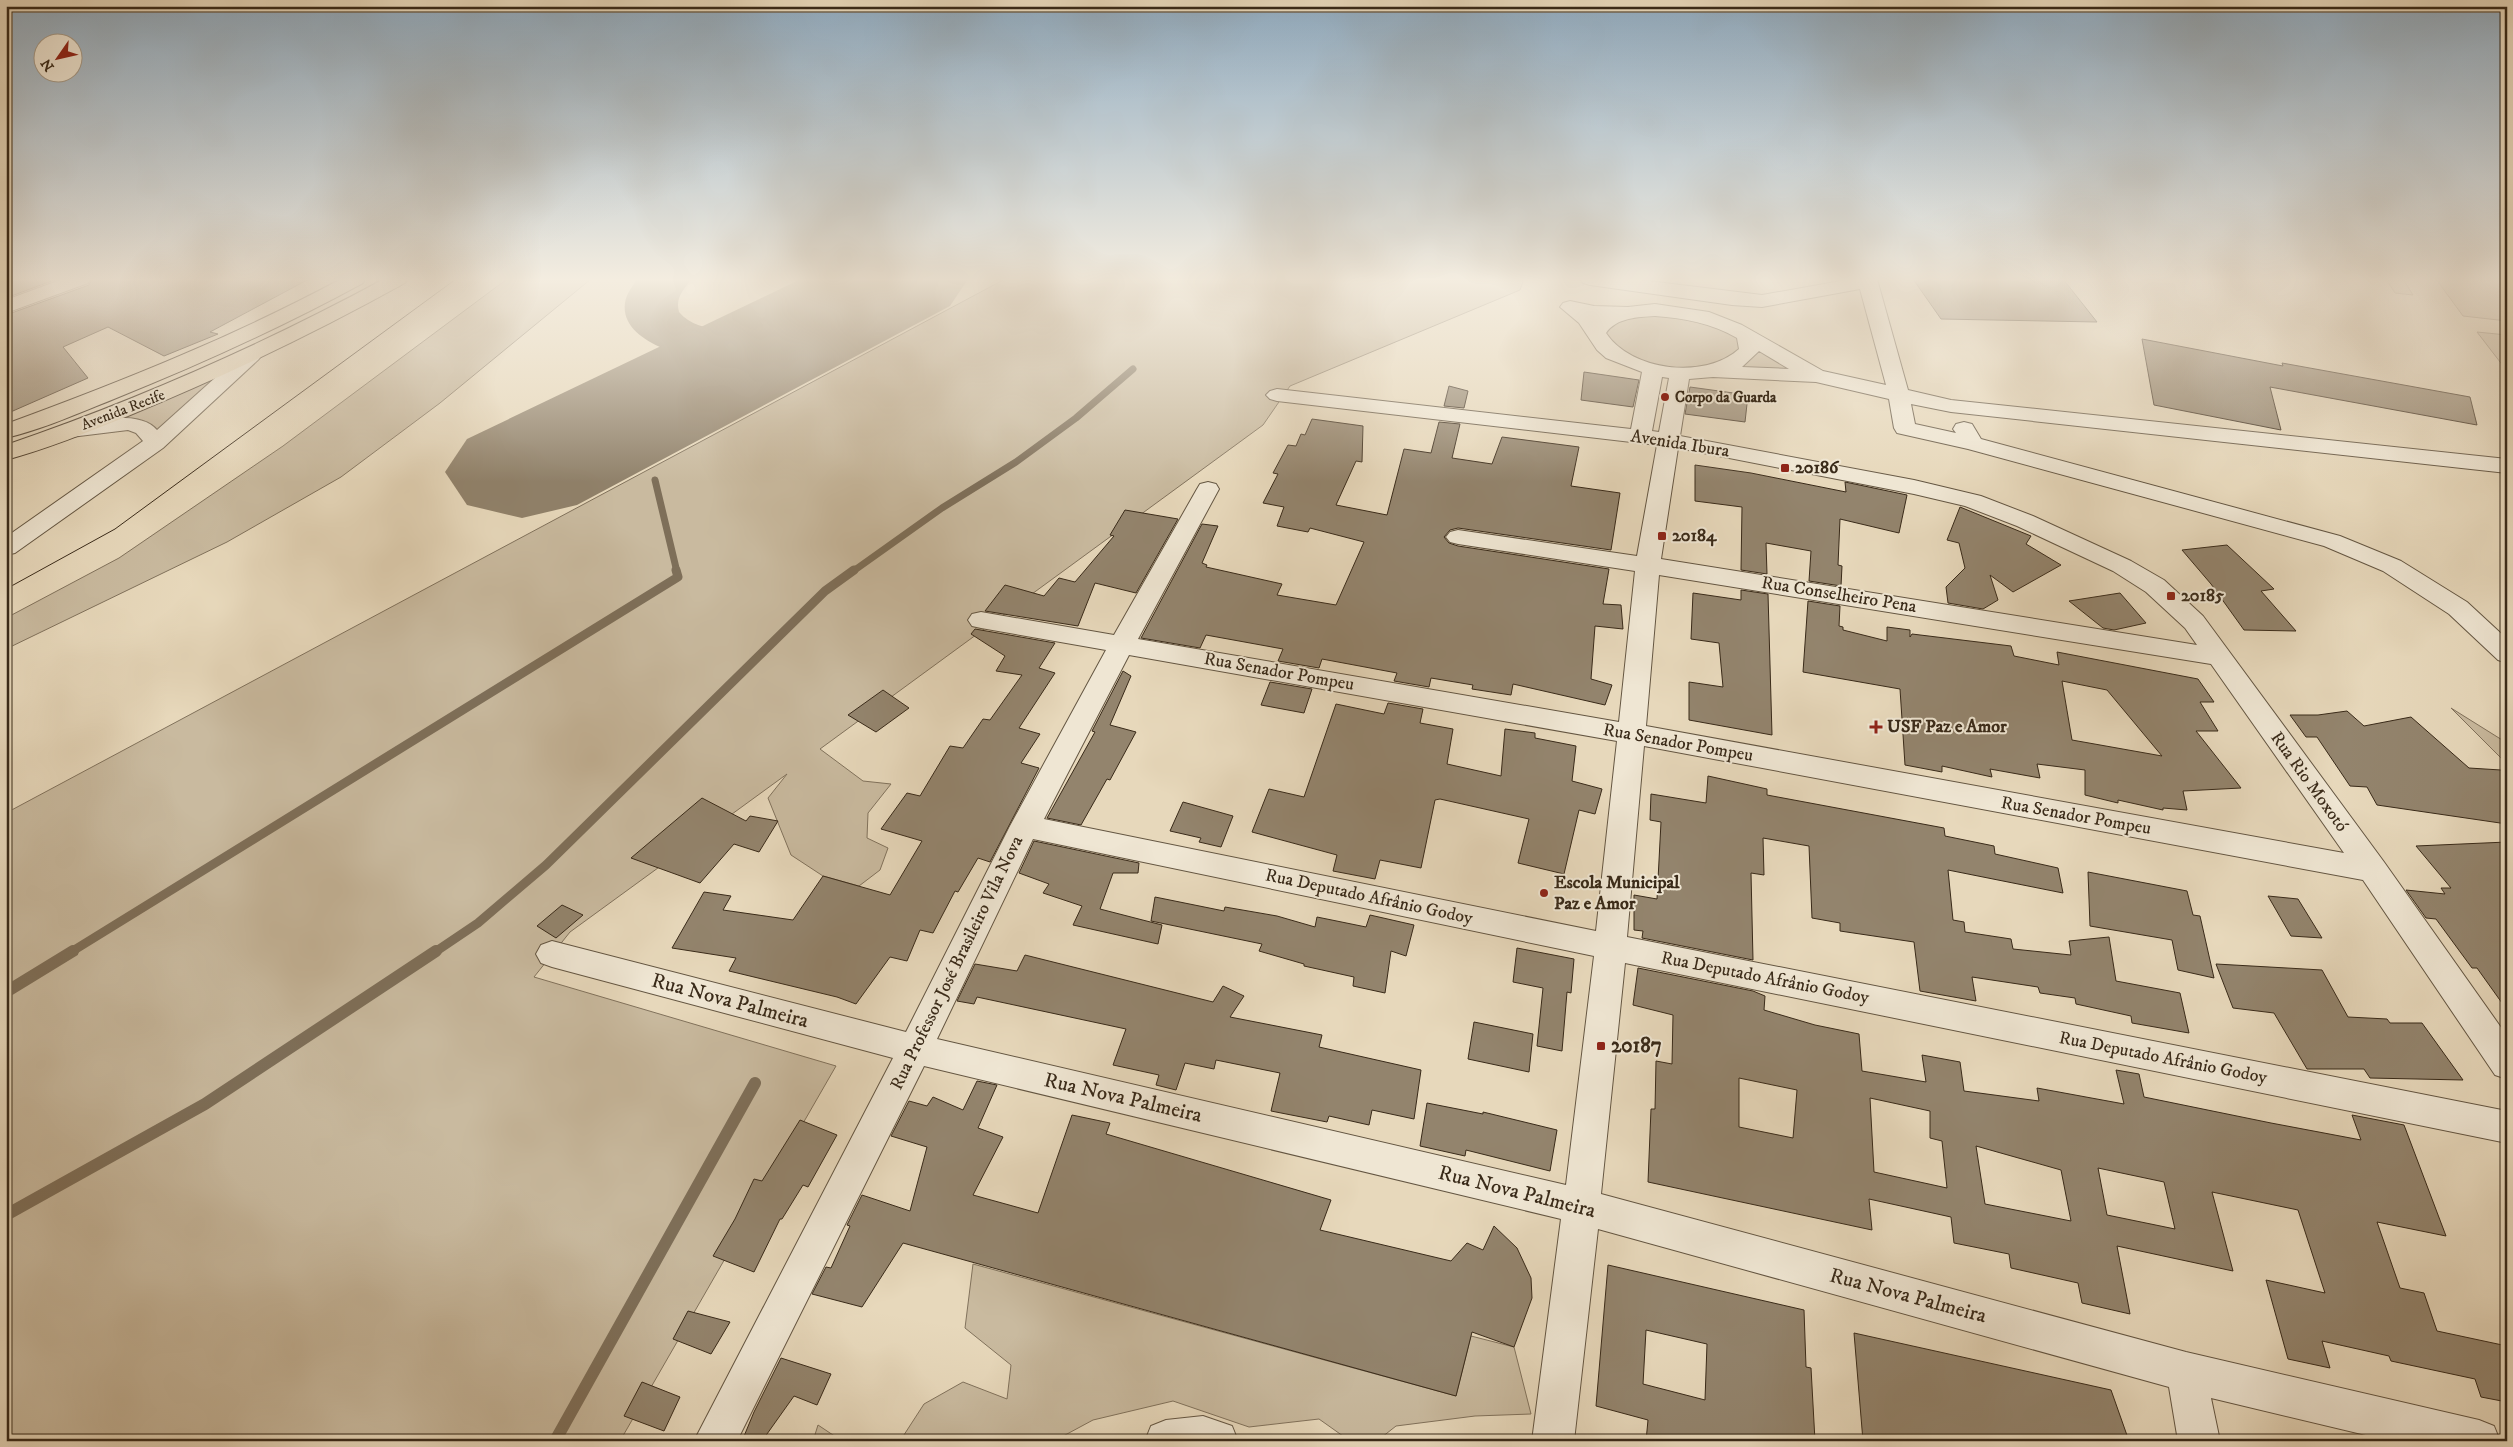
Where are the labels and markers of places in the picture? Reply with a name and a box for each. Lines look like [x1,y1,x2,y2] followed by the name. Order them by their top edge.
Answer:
[1675,388,1777,407] place label: Corpo da Guarda
[1659,391,1671,403] marker: Corpo da Guarda
[1795,457,1840,479] place label: 20186
[1779,462,1791,474] marker: 20186
[1672,525,1717,547] place label: 20184
[1656,530,1668,542] marker: 20184
[2181,585,2224,607] place label: 20185
[2165,590,2177,602] marker: 20185
[1887,716,2007,738] place label: USF Paz e Amor
[1869,720,1883,734] marker: USF Paz e Amor
[1554,872,1680,915] place label: Escola Municipal Paz e Amor
[1538,887,1550,899] marker: Escola Municipal Paz e Amor
[1611,1033,1662,1059] place label: 20187
[1595,1040,1607,1052] marker: 20187

